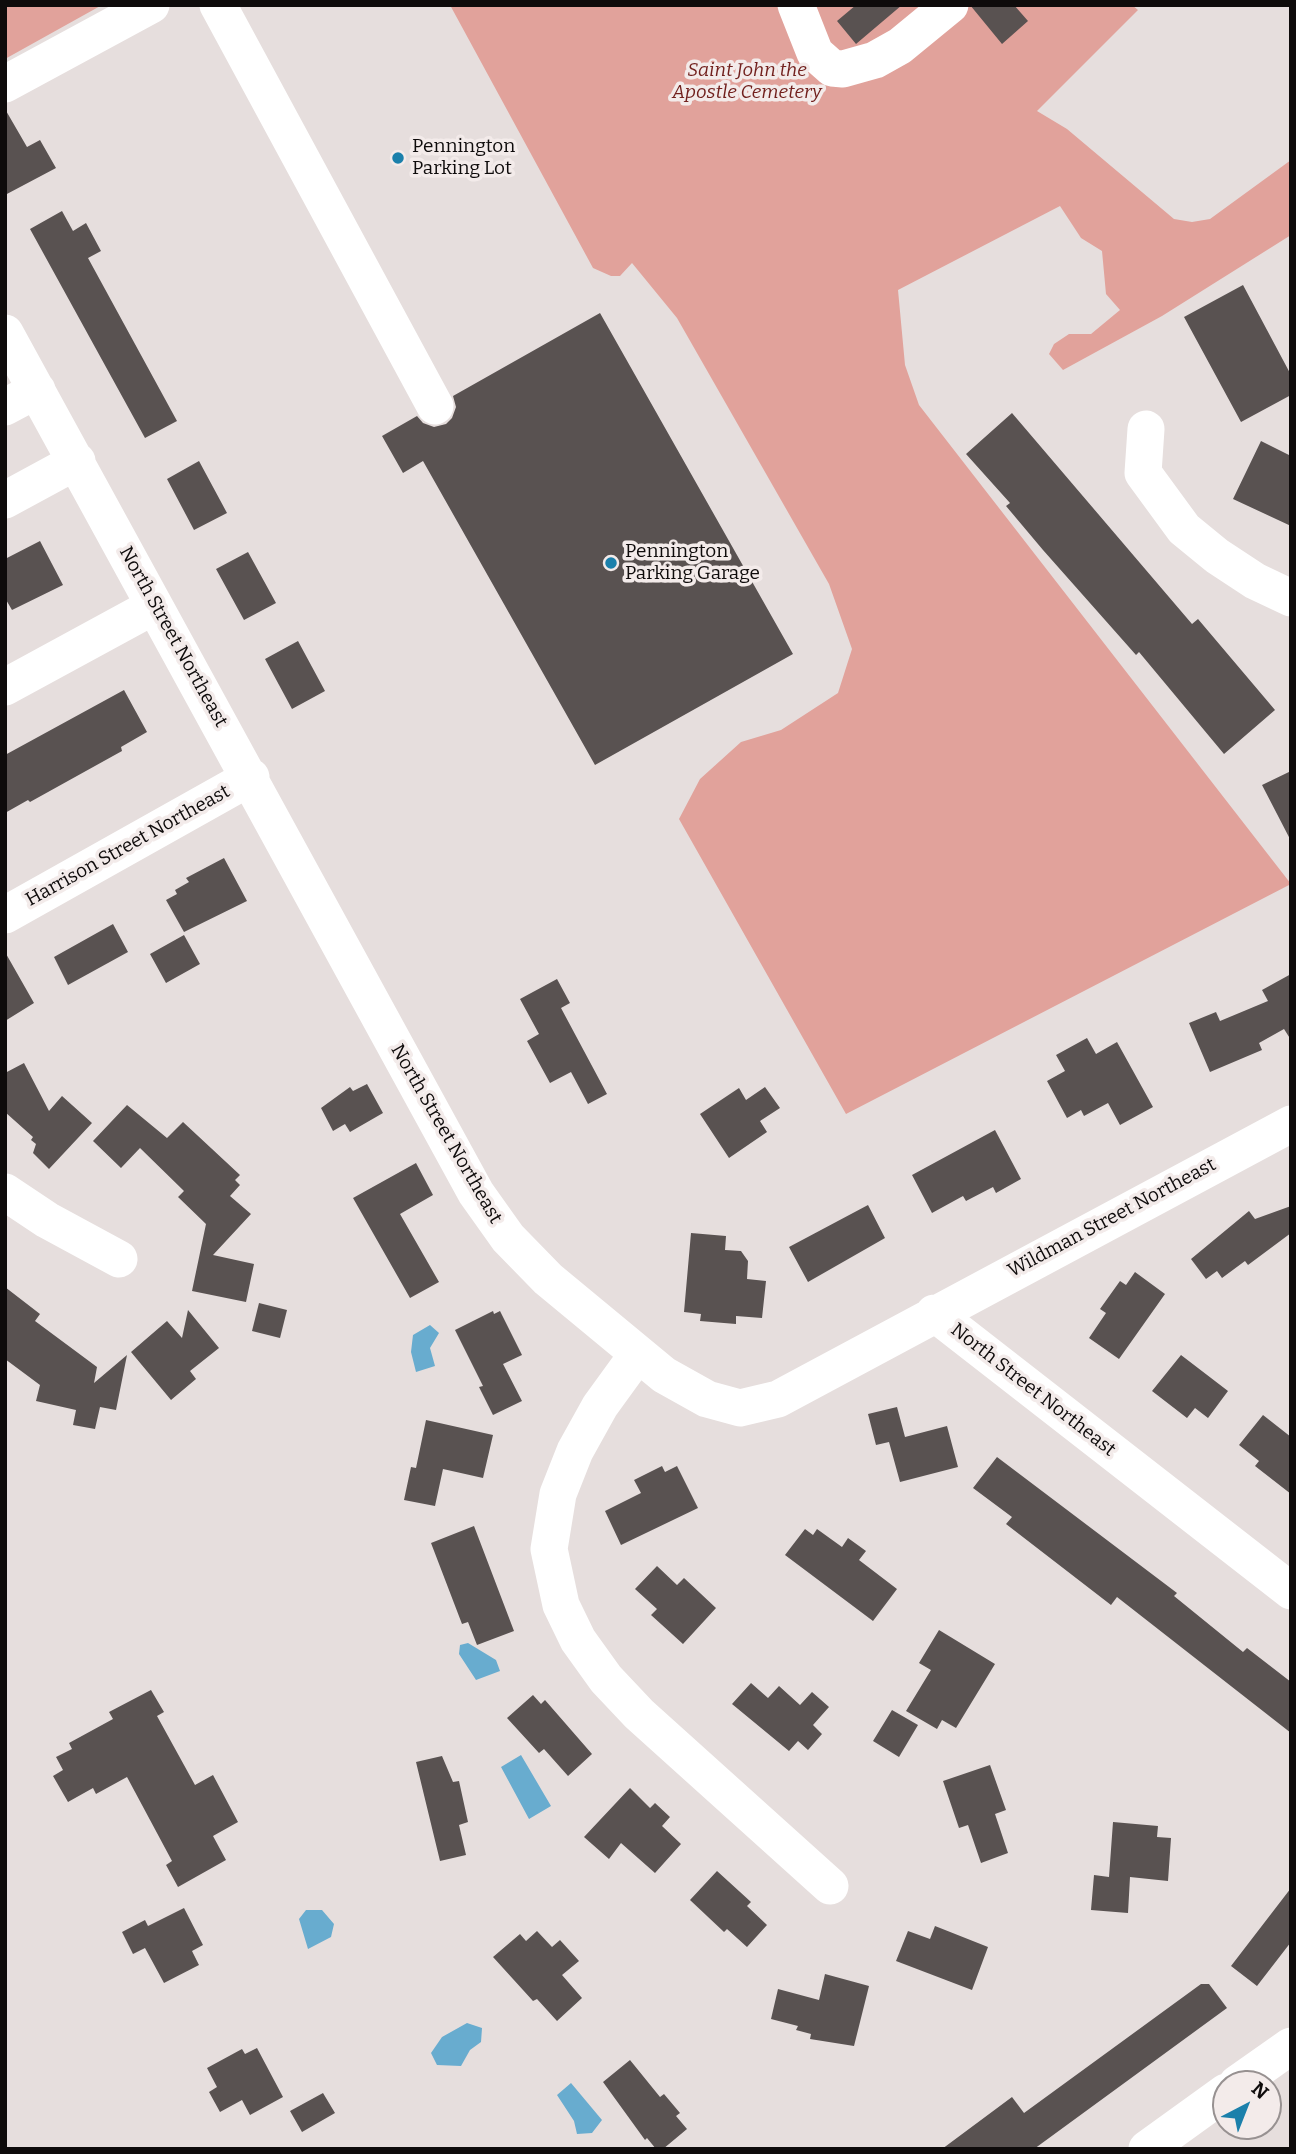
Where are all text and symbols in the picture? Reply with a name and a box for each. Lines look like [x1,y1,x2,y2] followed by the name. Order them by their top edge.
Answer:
[672,60,822,104] park label: Saint John the Apostle Cemetery
[412,136,515,180] place label: Pennington Parking Lot
[390,150,406,166] marker: Pennington Parking Lot
[625,541,760,585] place label: Pennington Parking Garage
[114,543,232,731] street label: North Street Northeast
[603,555,619,571] marker: Pennington Parking Garage
[22,780,234,912] street label: Harrison Street Northeast
[385,1040,507,1228] street label: North Street Northeast
[1004,1153,1220,1283] street label: Wildman Street Northeast
[946,1318,1120,1462] street label: North Street Northeast
[1212,2070,1282,2140] north arrow
[1247,2077,1273,2104] text: N

